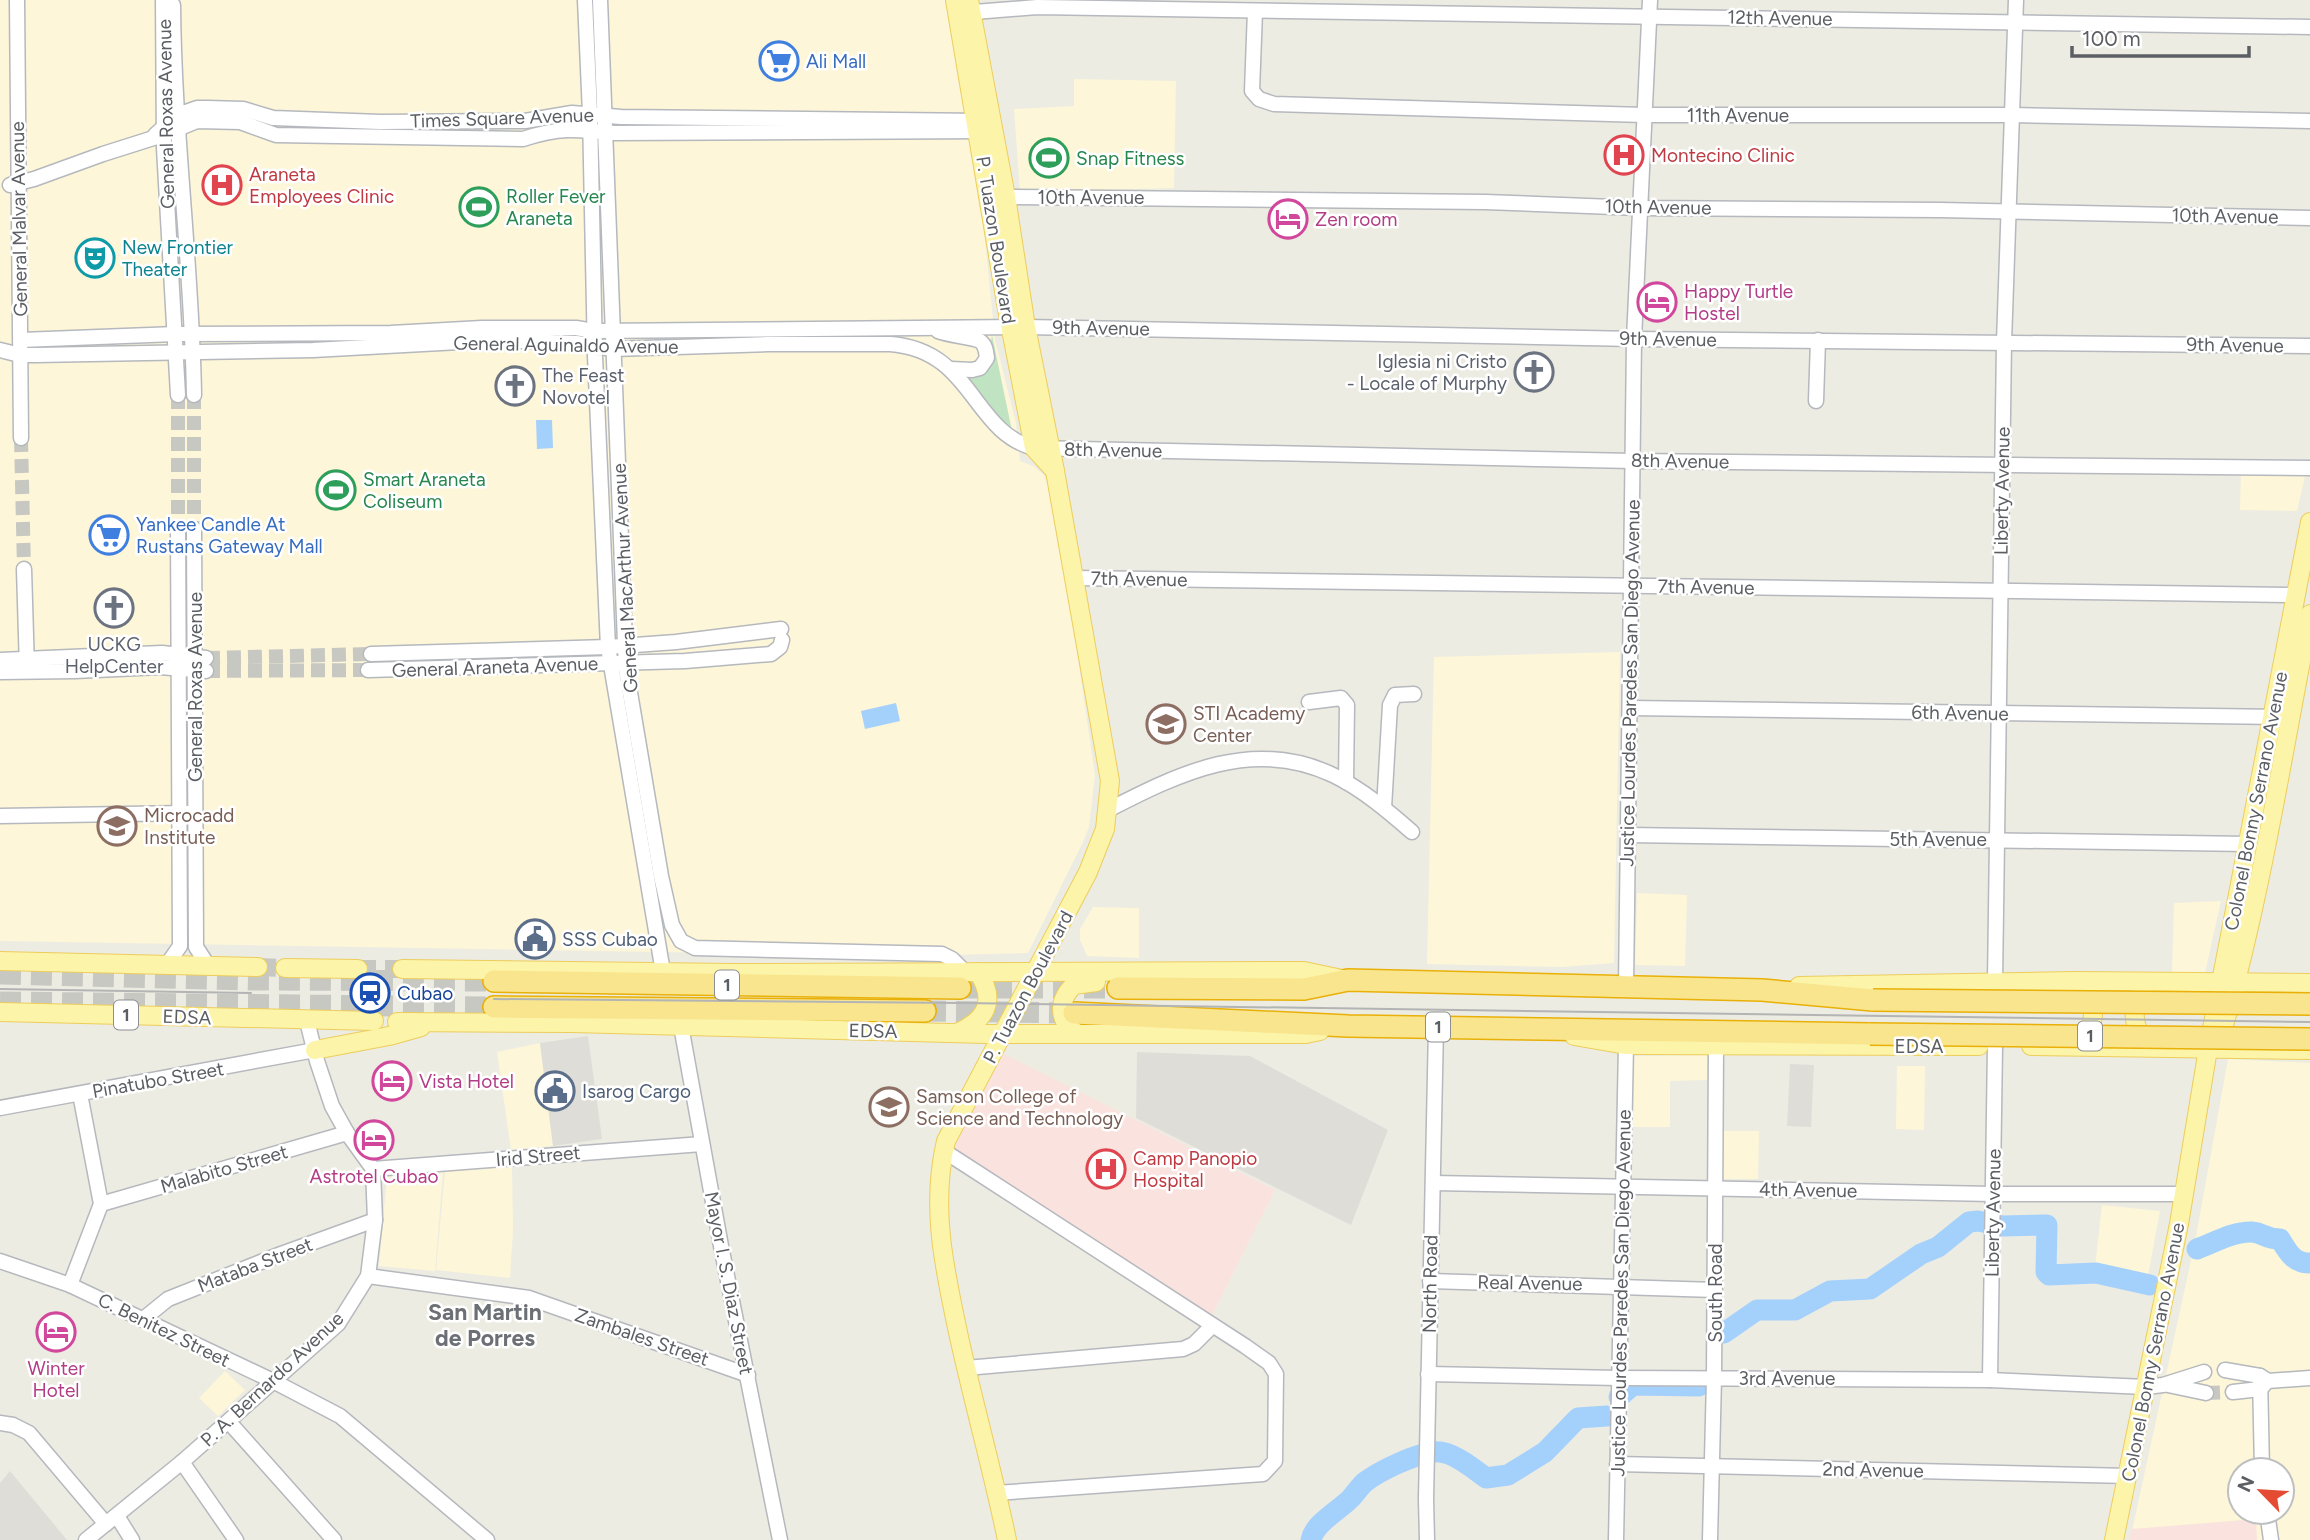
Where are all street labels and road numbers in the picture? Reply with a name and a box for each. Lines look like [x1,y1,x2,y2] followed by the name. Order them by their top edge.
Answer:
[1727,6,1833,30] street label: 12th Avenue
[153,19,179,209] street label: General Roxas Avenue
[410,103,594,133] street label: Times Square Avenue
[1687,104,1789,127] street label: 11th Avenue
[6,121,32,317] street label: General Malvar Avenue
[971,154,1021,326] street label: P. Tuazon Boulevard
[1038,186,1144,209] street label: 10th Avenue
[1604,195,1712,219] street label: 10th Avenue
[2171,204,2279,228] street label: 10th Avenue
[1052,316,1150,340] street label: 9th Avenue
[1619,327,1717,351] street label: 9th Avenue
[453,332,679,358] street label: General Aguinaldo Avenue
[2186,333,2284,357] street label: 9th Avenue
[1989,427,2015,555] street label: Liberty Avenue
[1064,438,1162,462] street label: 8th Avenue
[1631,449,1729,473] street label: 8th Avenue
[608,463,642,693] street label: General MacArthur Avenue
[1615,499,1645,867] street label: Justice Lourdes Paredes San Diego Avenue
[1090,567,1188,591] street label: 7th Avenue
[1657,575,1755,599] street label: 7th Avenue
[184,592,207,782] street label: General Roxas Avenue
[391,652,599,682] street label: General Araneta Avenue
[2220,670,2292,932] street label: Colonel Bonny Serrano Avenue
[1911,701,2009,725] street label: 6th Avenue
[1889,828,1987,851] street label: 5th Avenue
[978,907,1078,1067] street label: P. Tuazon Boulevard
[715,970,739,1000] road number: 1
[114,1000,138,1030] road number: 1
[162,1005,212,1029] street label: EDSA
[1426,1012,1450,1042] road number: 1
[848,1019,898,1043] street label: EDSA
[2078,1021,2102,1050] road number: 1
[1895,1035,1944,1058] street label: EDSA
[90,1057,226,1103] street label: Pinatubo Street
[1606,1109,1636,1477] street label: Justice Lourdes Paredes San Diego Avenue
[158,1140,290,1198] street label: Malabito Street
[495,1141,581,1171] street label: Irid Street
[1980,1149,2006,1277] street label: Liberty Avenue
[1759,1178,1857,1202] street label: 4th Avenue
[700,1189,758,1377] street label: Mayor I. S. Diaz Street
[2117,1221,2189,1483] street label: Colonel Bonny Serrano Avenue
[194,1233,316,1297] street label: Mataba Street
[1418,1235,1442,1333] street label: North Road
[1704,1243,1727,1343] street label: South Road
[1477,1271,1583,1295] street label: Real Avenue
[94,1288,234,1372] street label: C. Benitez Street
[572,1303,712,1371] street label: Zambales Street
[196,1307,348,1451] street label: P. A. Bernardo Avenue
[1739,1367,1835,1390] street label: 3rd Avenue
[1822,1458,1924,1482] street label: 2nd Avenue

